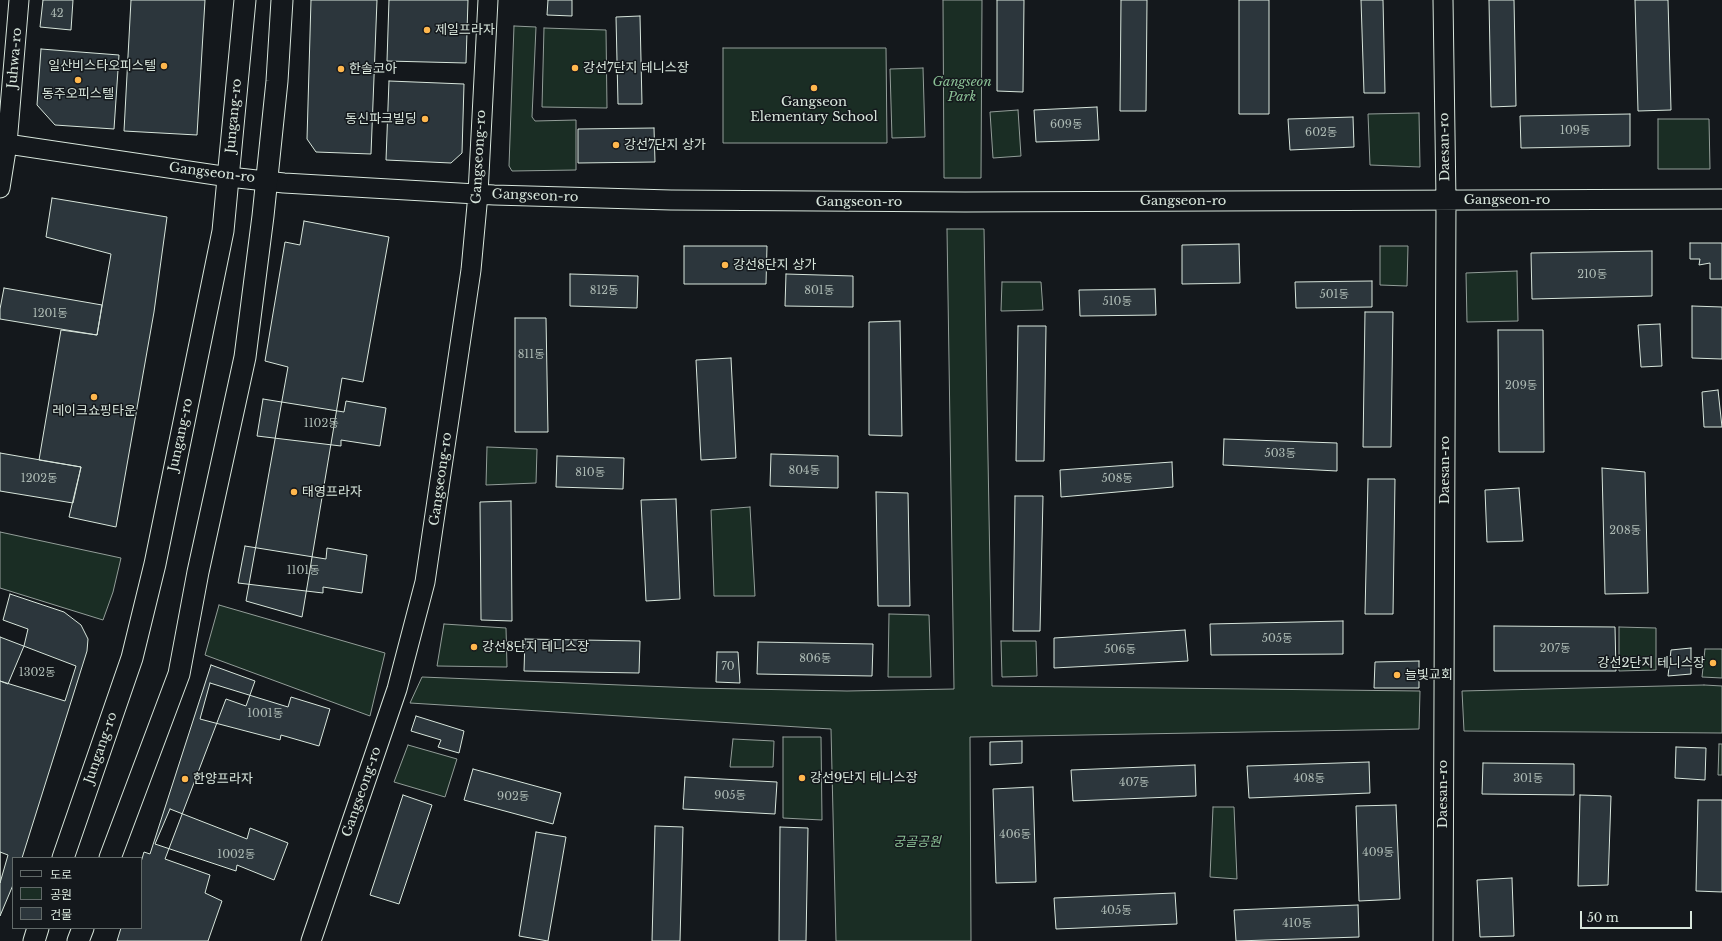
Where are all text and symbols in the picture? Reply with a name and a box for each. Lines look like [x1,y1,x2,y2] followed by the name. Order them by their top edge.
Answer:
[50,7,64,21] house number: 42
[435,22,495,38] place label: 제일프라자
[422,25,432,35] marker: 제일프라자
[5,27,25,89] street label: Juhwa-ro
[48,58,156,74] place label: 일산비스타오피스텔
[583,60,689,76] place label: 강선7단지 테니스장
[159,61,169,71] marker: 일산비스타오피스텔
[349,61,397,77] place label: 한솔코아
[570,63,580,73] marker: 강선7단지 테니스장
[336,64,346,74] marker: 한솔코아
[932,74,992,105] park label: Gangseon Park
[73,75,83,85] marker: 동주오피스텔
[223,78,245,154] street label: Jungang-ro
[809,83,819,93] marker: Gangseon Elementary School
[42,86,114,102] place label: 동주오피스텔
[750,94,878,125] place label: Gangseon Elementary School
[469,109,489,205] street label: Gangseong-ro
[345,111,417,127] place label: 동신파크빌딩
[1437,113,1453,181] street label: Daesan-ro
[420,114,430,124] marker: 동신파크빌딩
[1050,118,1082,132] house number: 609동
[1560,124,1590,138] house number: 109동
[1305,126,1337,140] house number: 602동
[624,137,706,153] place label: 강선7단지 상가
[611,140,621,150] marker: 강선7단지 상가
[168,160,256,186] street label: Gangseon-ro
[491,187,579,205] street label: Gangseon-ro
[1464,192,1550,208] street label: Gangseon-ro
[1140,193,1226,209] street label: Gangseon-ro
[816,194,902,210] street label: Gangseon-ro
[733,257,816,273] place label: 강선8단지 상가
[720,260,730,270] marker: 강선8단지 상가
[1577,268,1607,282] house number: 210동
[590,284,618,298] house number: 812동
[804,284,834,298] house number: 801동
[1319,288,1349,302] house number: 501동
[1102,295,1132,309] house number: 510동
[33,307,67,321] house number: 1201동
[518,348,544,362] house number: 811동
[1505,379,1537,393] house number: 209동
[89,392,99,402] marker: 레이크쇼핑타운
[166,397,196,473] street label: Jungang-ro
[52,403,136,419] place label: 레이크쇼핑타운
[304,417,338,431] house number: 1102동
[427,431,455,527] street label: Gangseong-ro
[1437,436,1453,504] street label: Daesan-ro
[1265,447,1295,461] house number: 503동
[788,464,820,478] house number: 804동
[575,466,605,480] house number: 810동
[21,472,57,486] house number: 1202동
[1102,472,1132,486] house number: 508동
[302,484,362,500] place label: 태영프라자
[289,487,299,497] marker: 태영프라자
[1609,524,1641,538] house number: 208동
[287,564,319,578] house number: 1101동
[1262,632,1292,646] house number: 505동
[482,639,589,655] place label: 강선8단지 테니스장
[469,642,479,652] marker: 강선8단지 테니스장
[1540,642,1570,656] house number: 207동
[1104,643,1136,657] house number: 506동
[799,652,831,666] house number: 806동
[1598,655,1705,671] place label: 강선2단지 테니스장
[1708,658,1718,668] marker: 강선2단지 테니스장
[721,660,735,674] house number: 70
[19,666,55,680] house number: 1302동
[1405,667,1453,683] place label: 늘빛교회
[1392,670,1402,680] marker: 늘빛교회
[247,707,283,721] house number: 1001동
[81,710,121,786] street label: Jungang-ro
[339,745,385,839] street label: Gangseong-ro
[1435,760,1451,828] street label: Daesan-ro
[810,770,918,786] place label: 강선9단지 테니스장
[193,771,253,787] place label: 한양프라자
[1293,772,1325,786] house number: 408동
[1513,772,1543,786] house number: 301동
[797,773,807,783] marker: 강선9단지 테니스장
[180,774,190,784] marker: 한양프라자
[1119,776,1149,790] house number: 407동
[714,789,746,803] house number: 905동
[497,790,529,804] house number: 902동
[999,828,1031,842] house number: 406동
[893,834,941,850] park label: 궁골공원
[1362,846,1394,860] house number: 409동
[217,848,255,862] house number: 1002동
[12,857,142,929] legend
[50,867,72,882] text: 도로
[50,887,72,902] text: 공원
[1582,903,1694,929] scale bar
[1101,904,1131,918] house number: 405동
[50,907,72,922] text: 건물
[1587,910,1619,925] text: 50 m
[1282,917,1312,931] house number: 410동

